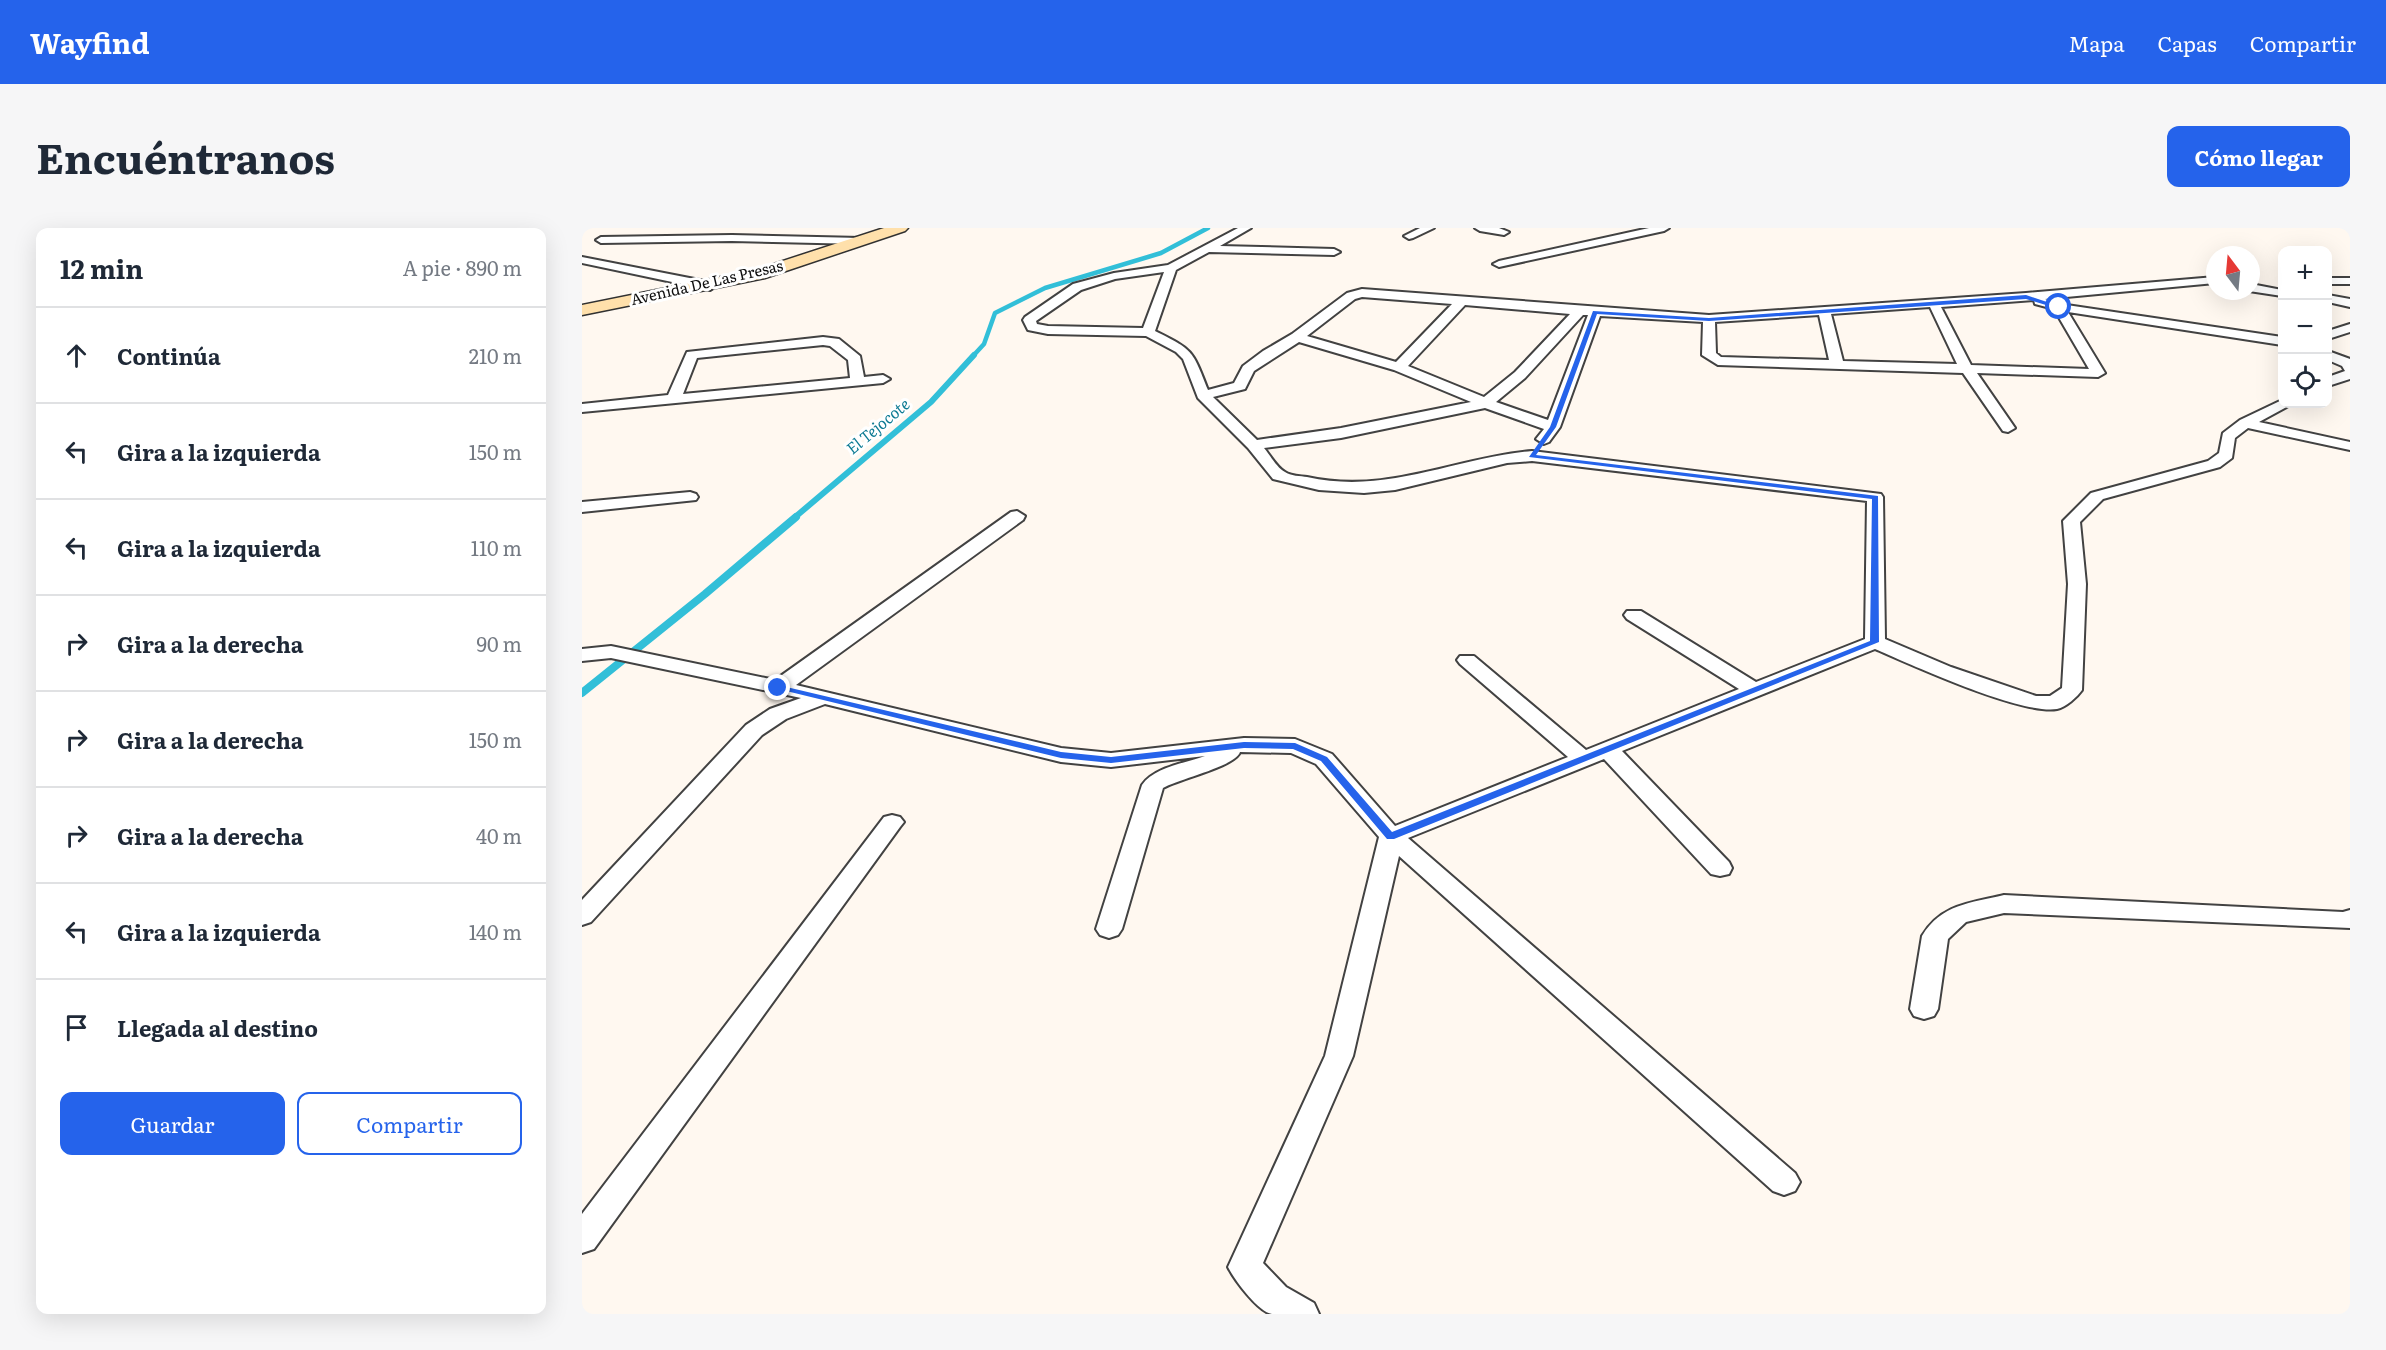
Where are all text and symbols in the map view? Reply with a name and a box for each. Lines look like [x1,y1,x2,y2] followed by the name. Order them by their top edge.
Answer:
[30,21,150,63] text: Wayfind
[2068,27,2125,58] text: Mapa
[2158,27,2217,58] text: Capas
[2250,27,2356,58] text: Compartir
[36,125,335,187] text: Encuéntranos
[2167,126,2350,187] button: Cómo llegar
[2206,246,2260,300] north arrow
[2278,246,2332,408] map controls
[2278,246,2332,300] button: +
[60,248,143,287] text: 12 min
[403,252,522,282] text: A pie · 890 m
[628,253,785,310] street label: Avenida De Las Presas
[2045,293,2071,319] route start
[2278,300,2332,354] button: −
[60,339,93,372] icon: ahead
[117,339,221,372] text: Continúa
[469,340,522,370] text: 210 m
[2278,354,2332,408] button: locate
[840,392,914,459] water label: El Tejocote
[60,435,93,468] icon: left
[117,435,321,468] text: Gira a la izquierda
[469,436,522,466] text: 150 m
[60,531,93,564] icon: left
[117,531,321,564] text: Gira a la izquierda
[471,532,522,562] text: 110 m
[60,627,93,660] icon: right
[117,627,304,660] text: Gira a la derecha
[477,628,522,658] text: 90 m
[764,674,790,700] route end
[60,723,93,756] icon: right
[117,723,304,756] text: Gira a la derecha
[469,724,522,754] text: 150 m
[60,819,93,852] icon: right
[117,819,304,852] text: Gira a la derecha
[476,820,522,850] text: 40 m
[60,915,93,948] icon: left
[117,915,321,948] text: Gira a la izquierda
[469,916,522,946] text: 140 m
[60,1011,93,1044] icon: arrive
[117,1011,318,1044] text: Llegada al destino
[60,1092,285,1155] button: Guardar
[297,1092,522,1155] button: Compartir

